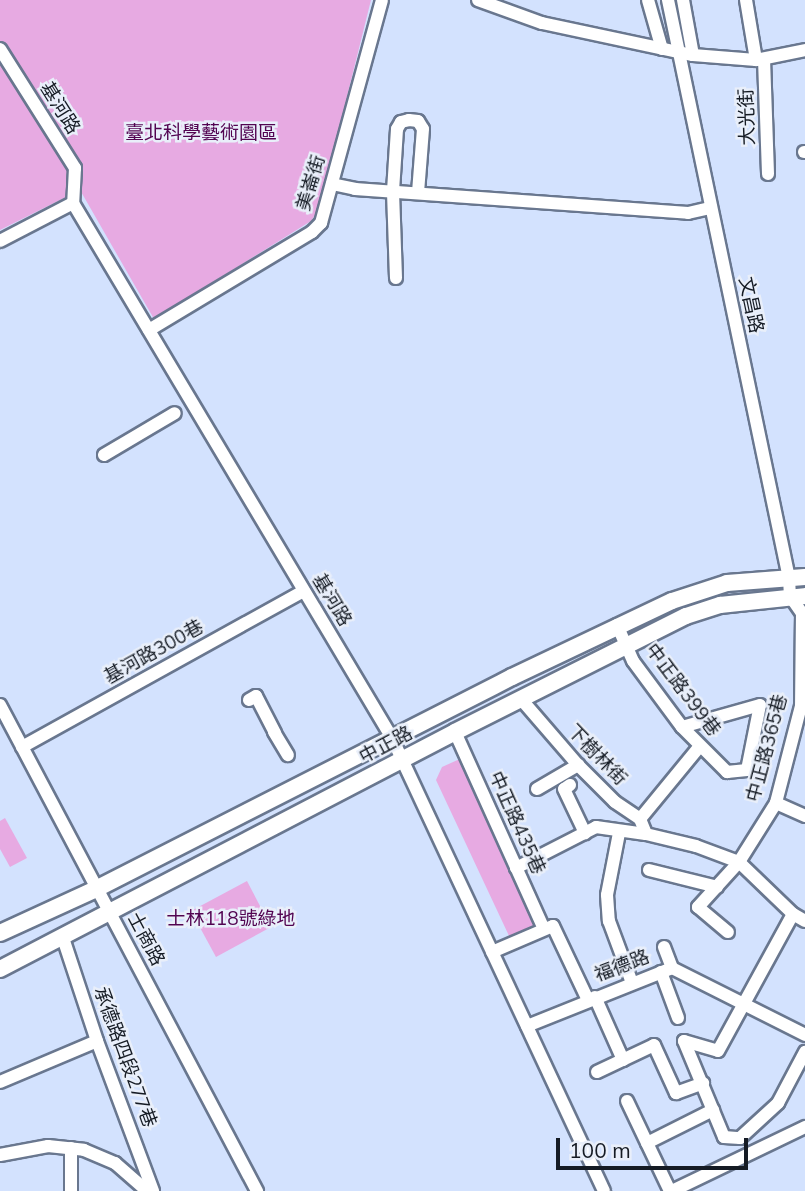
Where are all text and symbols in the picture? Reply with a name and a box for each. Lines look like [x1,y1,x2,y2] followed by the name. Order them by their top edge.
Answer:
[35,78,85,138] street label: 基河路
[735,88,759,146] street label: 大光街
[125,122,277,144] park label: 臺北科學藝術園區
[292,152,330,214] street label: 美崙街
[734,275,768,335] street label: 文昌路
[308,570,356,630] street label: 基河路
[100,615,208,689] street label: 基河路300巷
[641,639,725,741] street label: 中正路399巷
[742,692,792,804] street label: 中正路365巷
[562,720,632,790] street label: 下樹林街
[355,722,417,768] street label: 中正路
[484,768,550,878] street label: 中正路435巷
[123,908,169,970] street label: 士商路
[166,908,296,930] park label: 士林118號綠地
[591,945,653,987] street label: 福德路
[89,983,161,1131] street label: 承德路四段277巷
[560,1124,752,1168] scale bar
[569,1137,631,1163] text: 100 m

